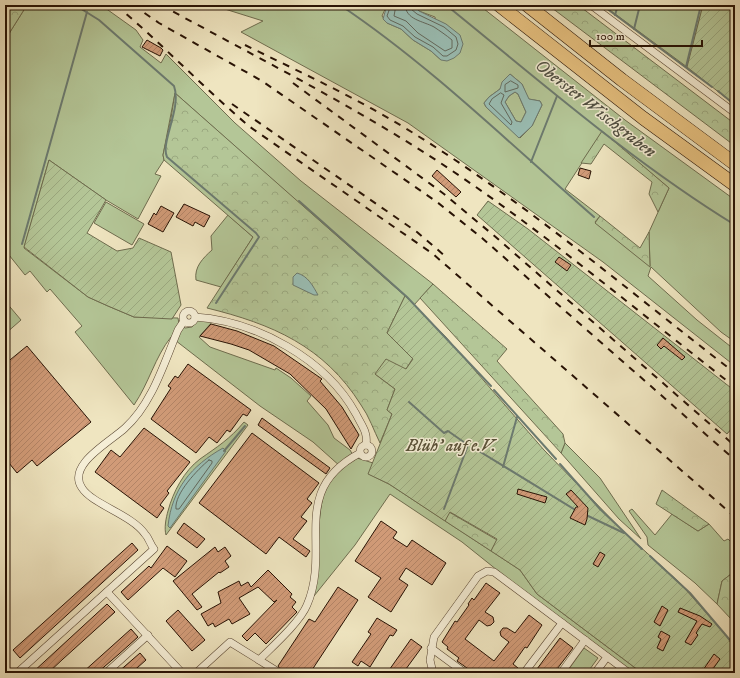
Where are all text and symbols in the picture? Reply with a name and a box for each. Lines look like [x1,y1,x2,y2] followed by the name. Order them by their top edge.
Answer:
[590,22,702,48] scale bar
[596,29,625,44] text: 100 m
[530,55,660,163] water label: Oberster Wischgraben
[405,435,498,457] park label: Blüh' auf e.V.

